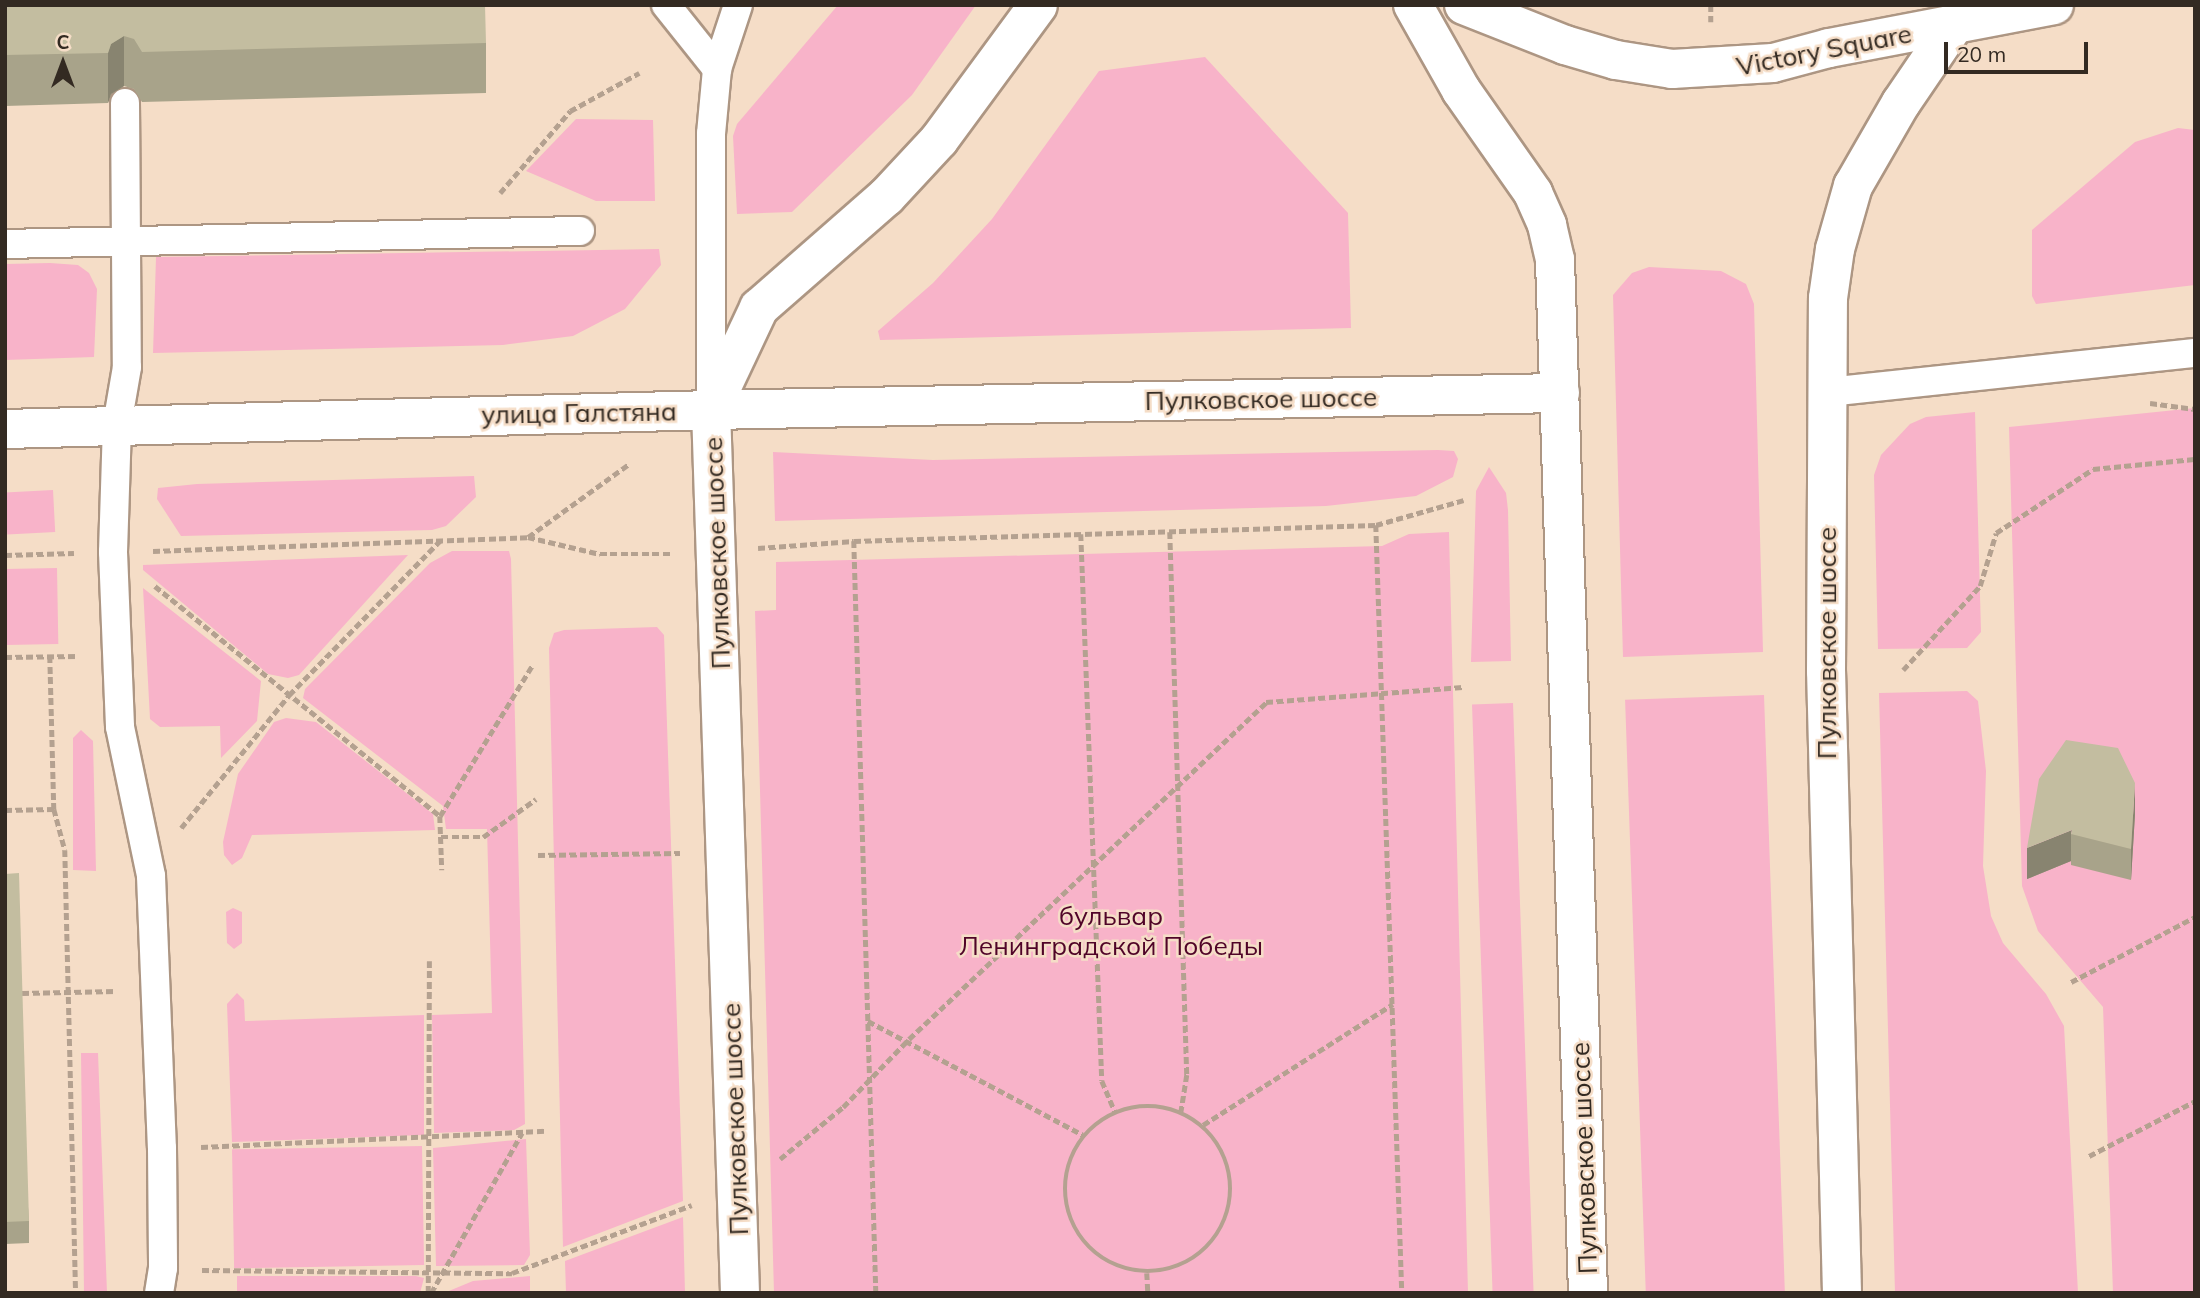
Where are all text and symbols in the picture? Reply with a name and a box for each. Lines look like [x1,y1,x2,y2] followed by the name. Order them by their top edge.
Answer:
[1734,18,1914,82] street label: Victory Square
[28,28,98,98] north arrow
[1948,28,2092,72] scale bar
[56,30,70,54] text: С
[1957,41,2006,67] text: 20 m
[1145,381,1377,417] street label: Пулковское шоссе
[481,396,677,430] street label: улица Галстяна
[697,436,737,670] street label: Пулковское шоссе
[1811,527,1843,759] street label: Пулковское шоссе
[959,900,1263,962] park label: бульвар Ленинградской Победы
[715,1002,755,1236] street label: Пулковское шоссе
[1564,1041,1604,1275] street label: Пулковское шоссе

